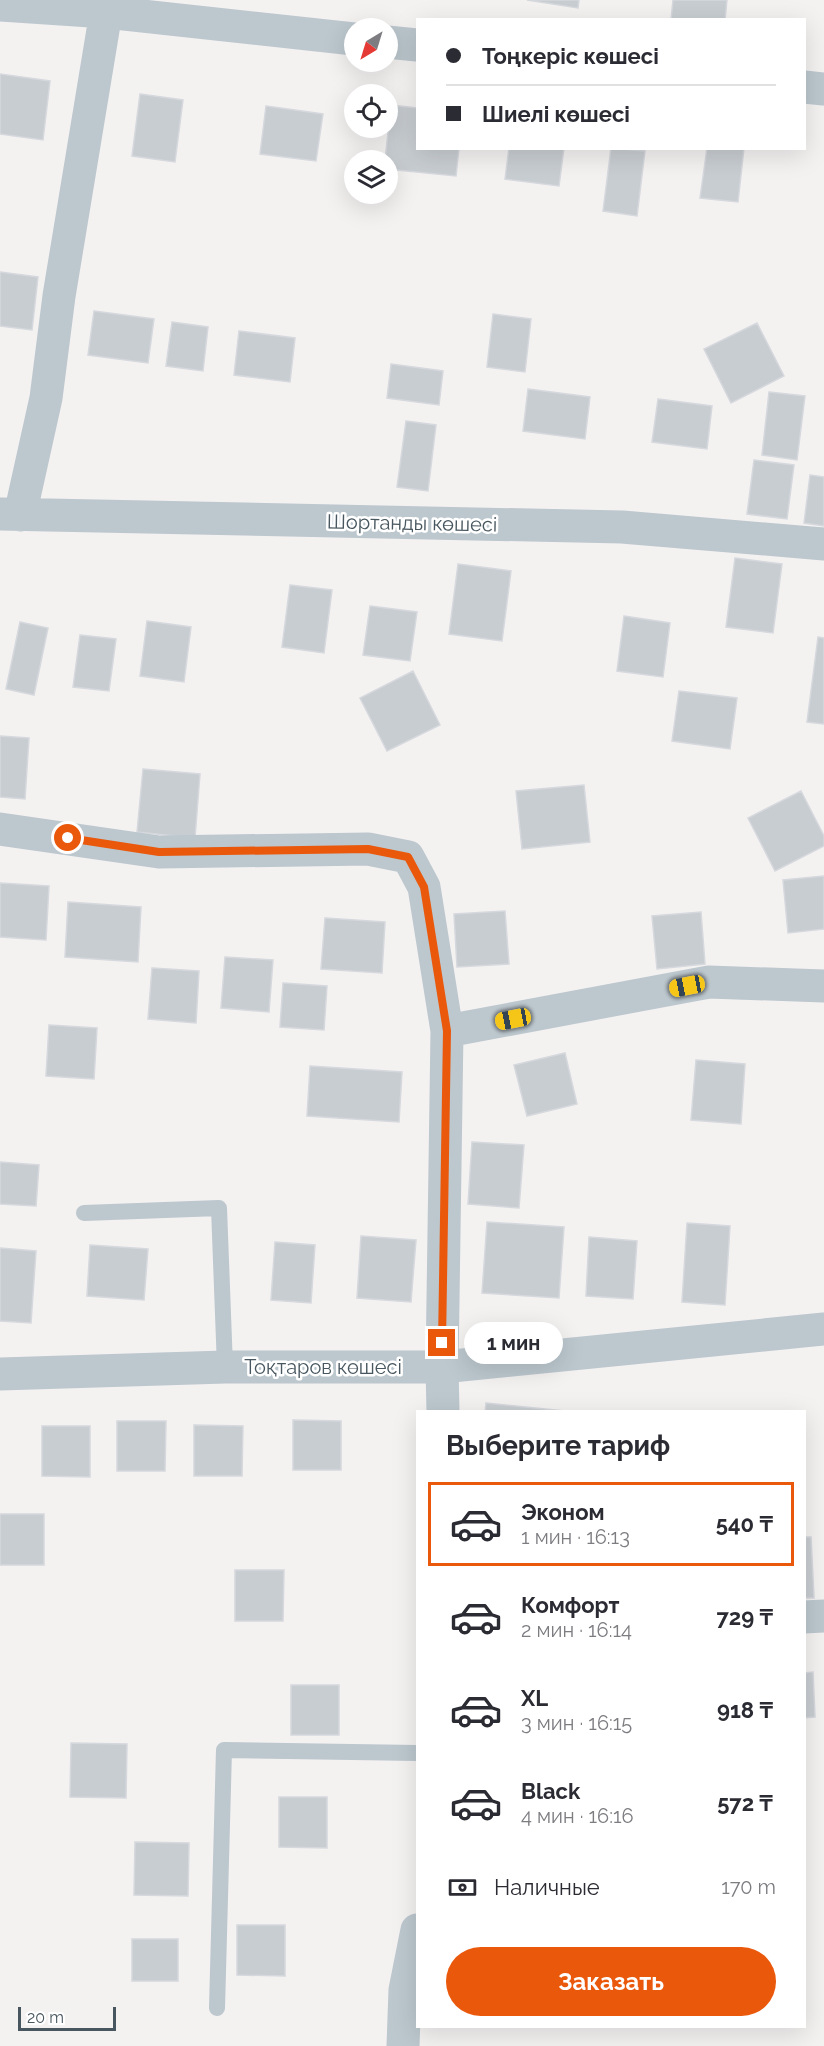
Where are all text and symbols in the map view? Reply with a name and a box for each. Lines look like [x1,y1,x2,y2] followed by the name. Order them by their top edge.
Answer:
[344,18,398,72] north arrow
[344,18,398,204] map controls
[482,43,659,69] text: Тоңкерiс көшесі
[344,84,398,138] button: locate
[482,101,630,127] text: Шиелі көшесі
[344,150,398,204] button: layers
[327,510,497,536] street label: Шортанды көшесі
[54,824,81,851] route start
[668,974,706,998] car
[494,1007,532,1031] car
[463,1322,562,1364] callout: 1 мин
[428,1329,455,1356] route end
[487,1331,540,1355] text: 1 мин
[244,1355,402,1379] street label: Тоқтаров көшесі
[446,1430,670,1461] text: Выберите тариф
[449,1497,503,1551] icon: car
[521,1499,605,1525] text: Эконом
[716,1511,773,1537] text: 540 ₸
[521,1525,630,1549] text: 1 мин · 16:13
[449,1590,503,1644] icon: car
[521,1592,619,1618] text: Комфорт
[716,1604,773,1630] text: 729 ₸
[521,1618,632,1642] text: 2 мин · 16:14
[449,1683,503,1737] icon: car
[521,1685,548,1711] text: XL
[717,1697,773,1723] text: 918 ₸
[521,1711,632,1735] text: 3 мин · 16:15
[449,1776,503,1830] icon: car
[521,1778,580,1804] text: Black
[717,1790,773,1816] text: 572 ₸
[521,1804,634,1828] text: 4 мин · 16:16
[446,1871,479,1904] icon: cash
[494,1874,600,1900] text: Наличные
[721,1875,776,1899] text: 170 m
[446,1947,776,2016] button: Заказать
[18,2004,116,2032] scale bar
[27,2008,64,2027] text: 20 m

